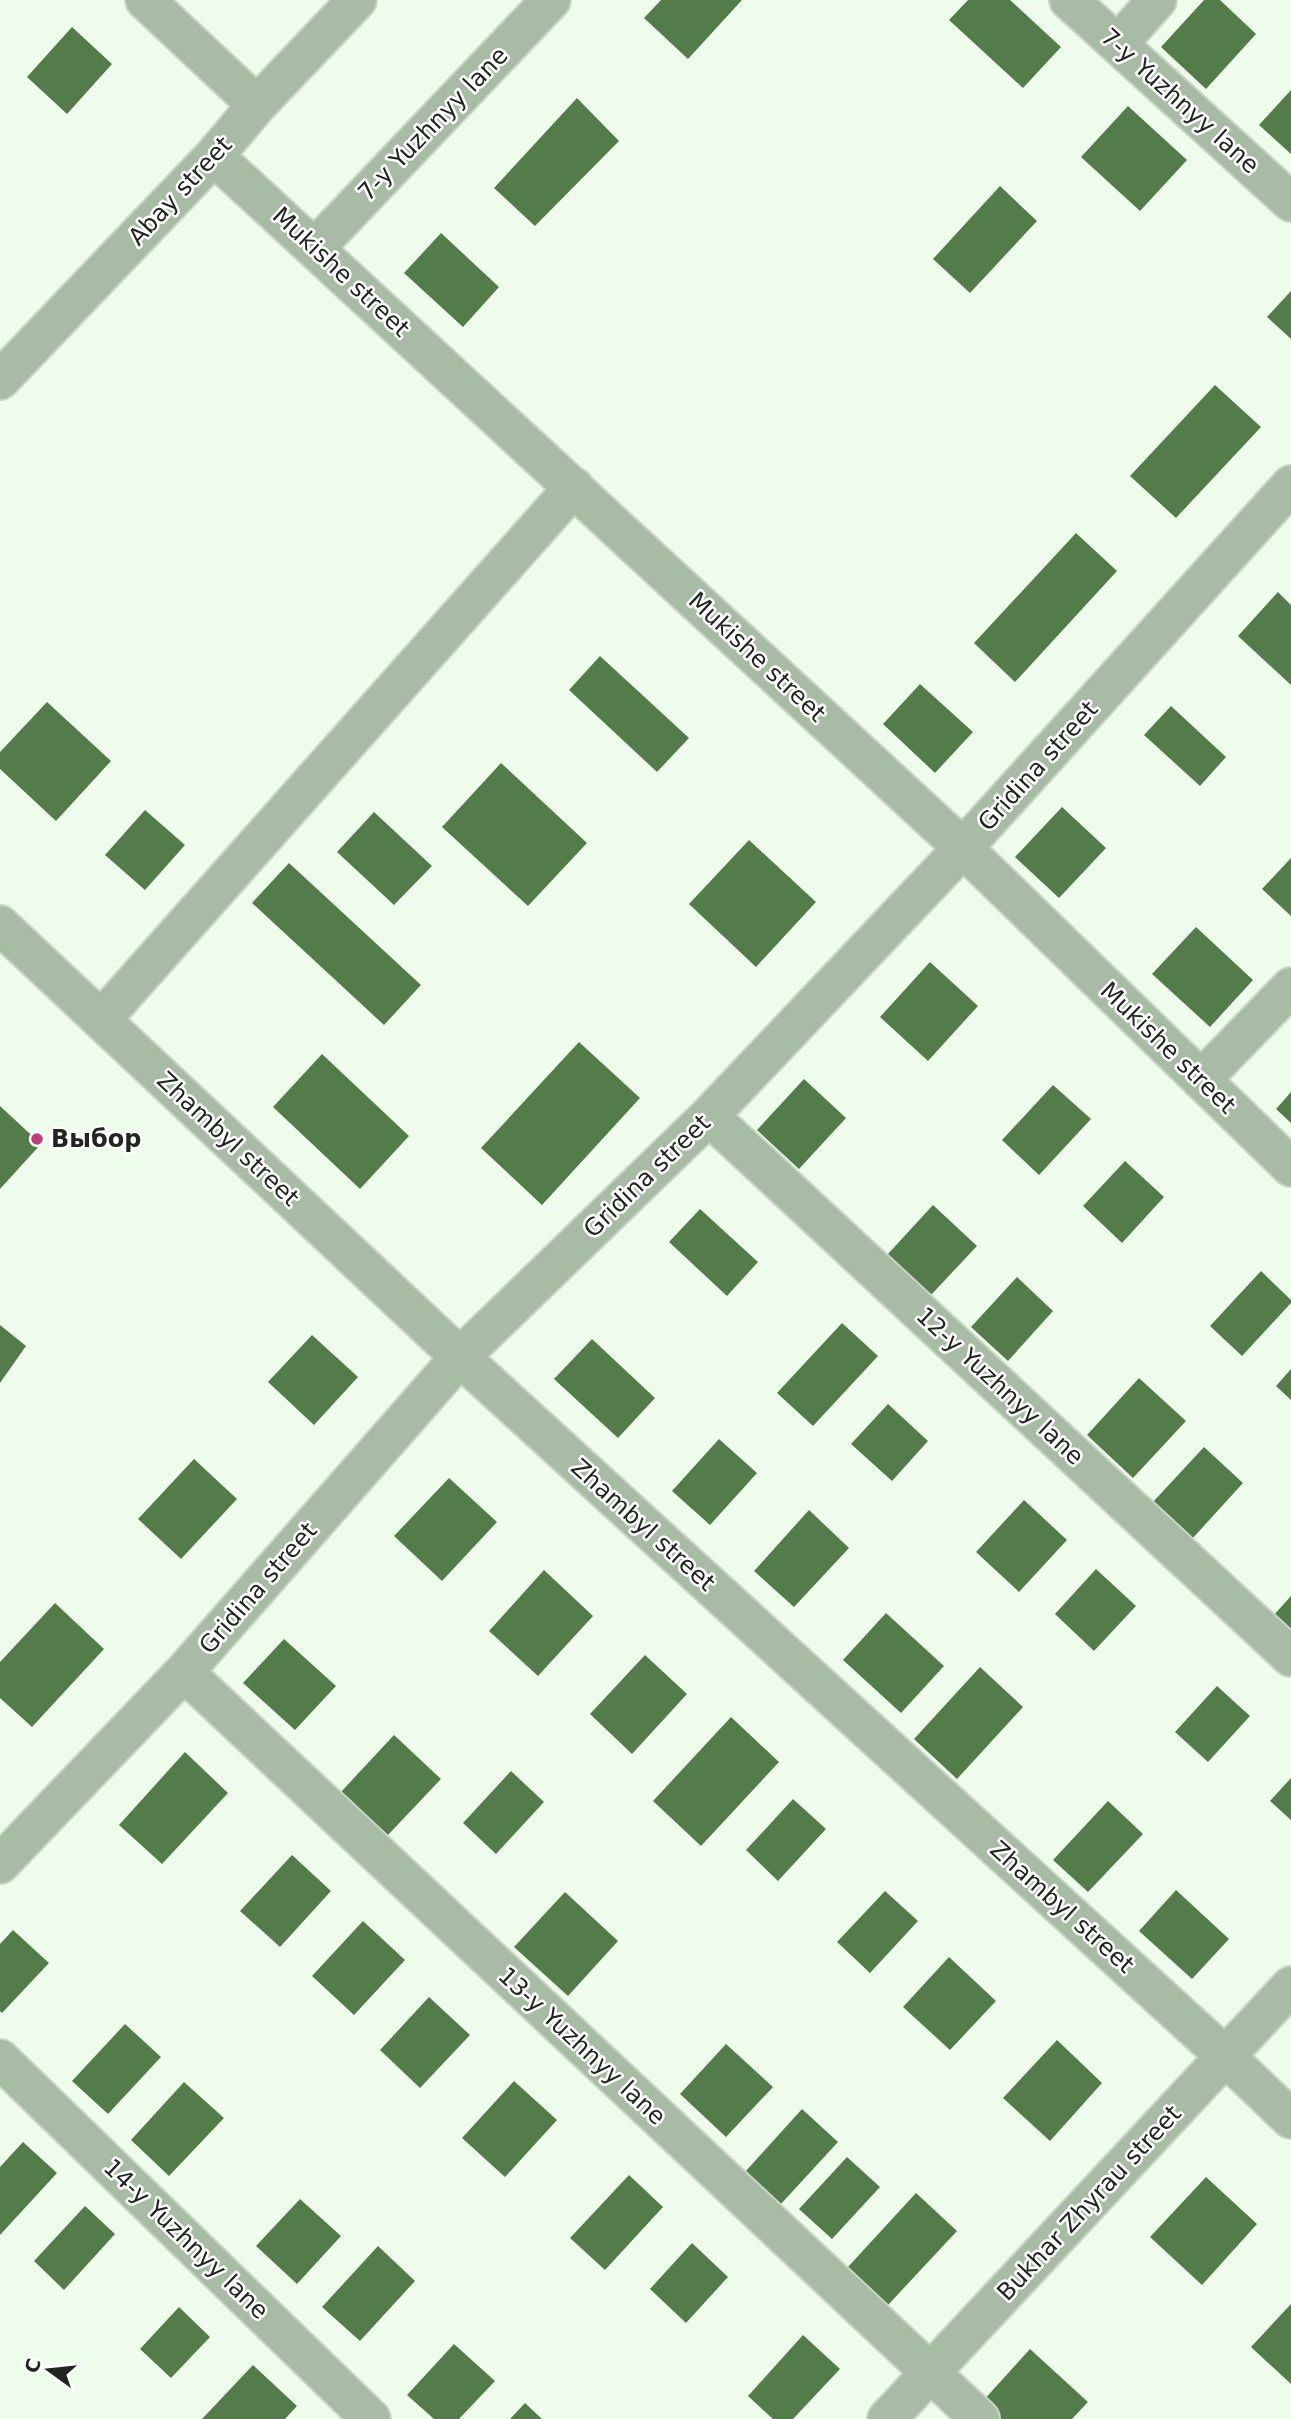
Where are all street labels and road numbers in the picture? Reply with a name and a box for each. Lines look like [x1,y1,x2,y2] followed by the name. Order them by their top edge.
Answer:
[1095,23,1265,179] street label: 7-y Yuzhnyy lane
[352,41,514,207] street label: 7-y Yuzhnyy lane
[123,131,237,251] street label: Abay street
[267,201,415,343] street label: Mukishe street
[683,586,831,728] street label: Mukishe street
[972,695,1104,837] street label: Gridina street
[1095,977,1241,1119] street label: Mukishe street
[151,1066,305,1212] street label: Zhambyl street
[578,1109,716,1243] street label: Gridina street
[911,1301,1089,1471] street label: 12-y Yuzhnyy lane
[565,1453,721,1597] street label: Zhambyl street
[193,1517,323,1659] street label: Gridina street
[984,1835,1140,1979] street label: Zhambyl street
[493,1961,671,2131] street label: 13-y Yuzhnyy lane
[991,2100,1187,2306] street label: Bukhar Zhyrau street
[98,2153,274,2325] street label: 14-y Yuzhnyy lane

